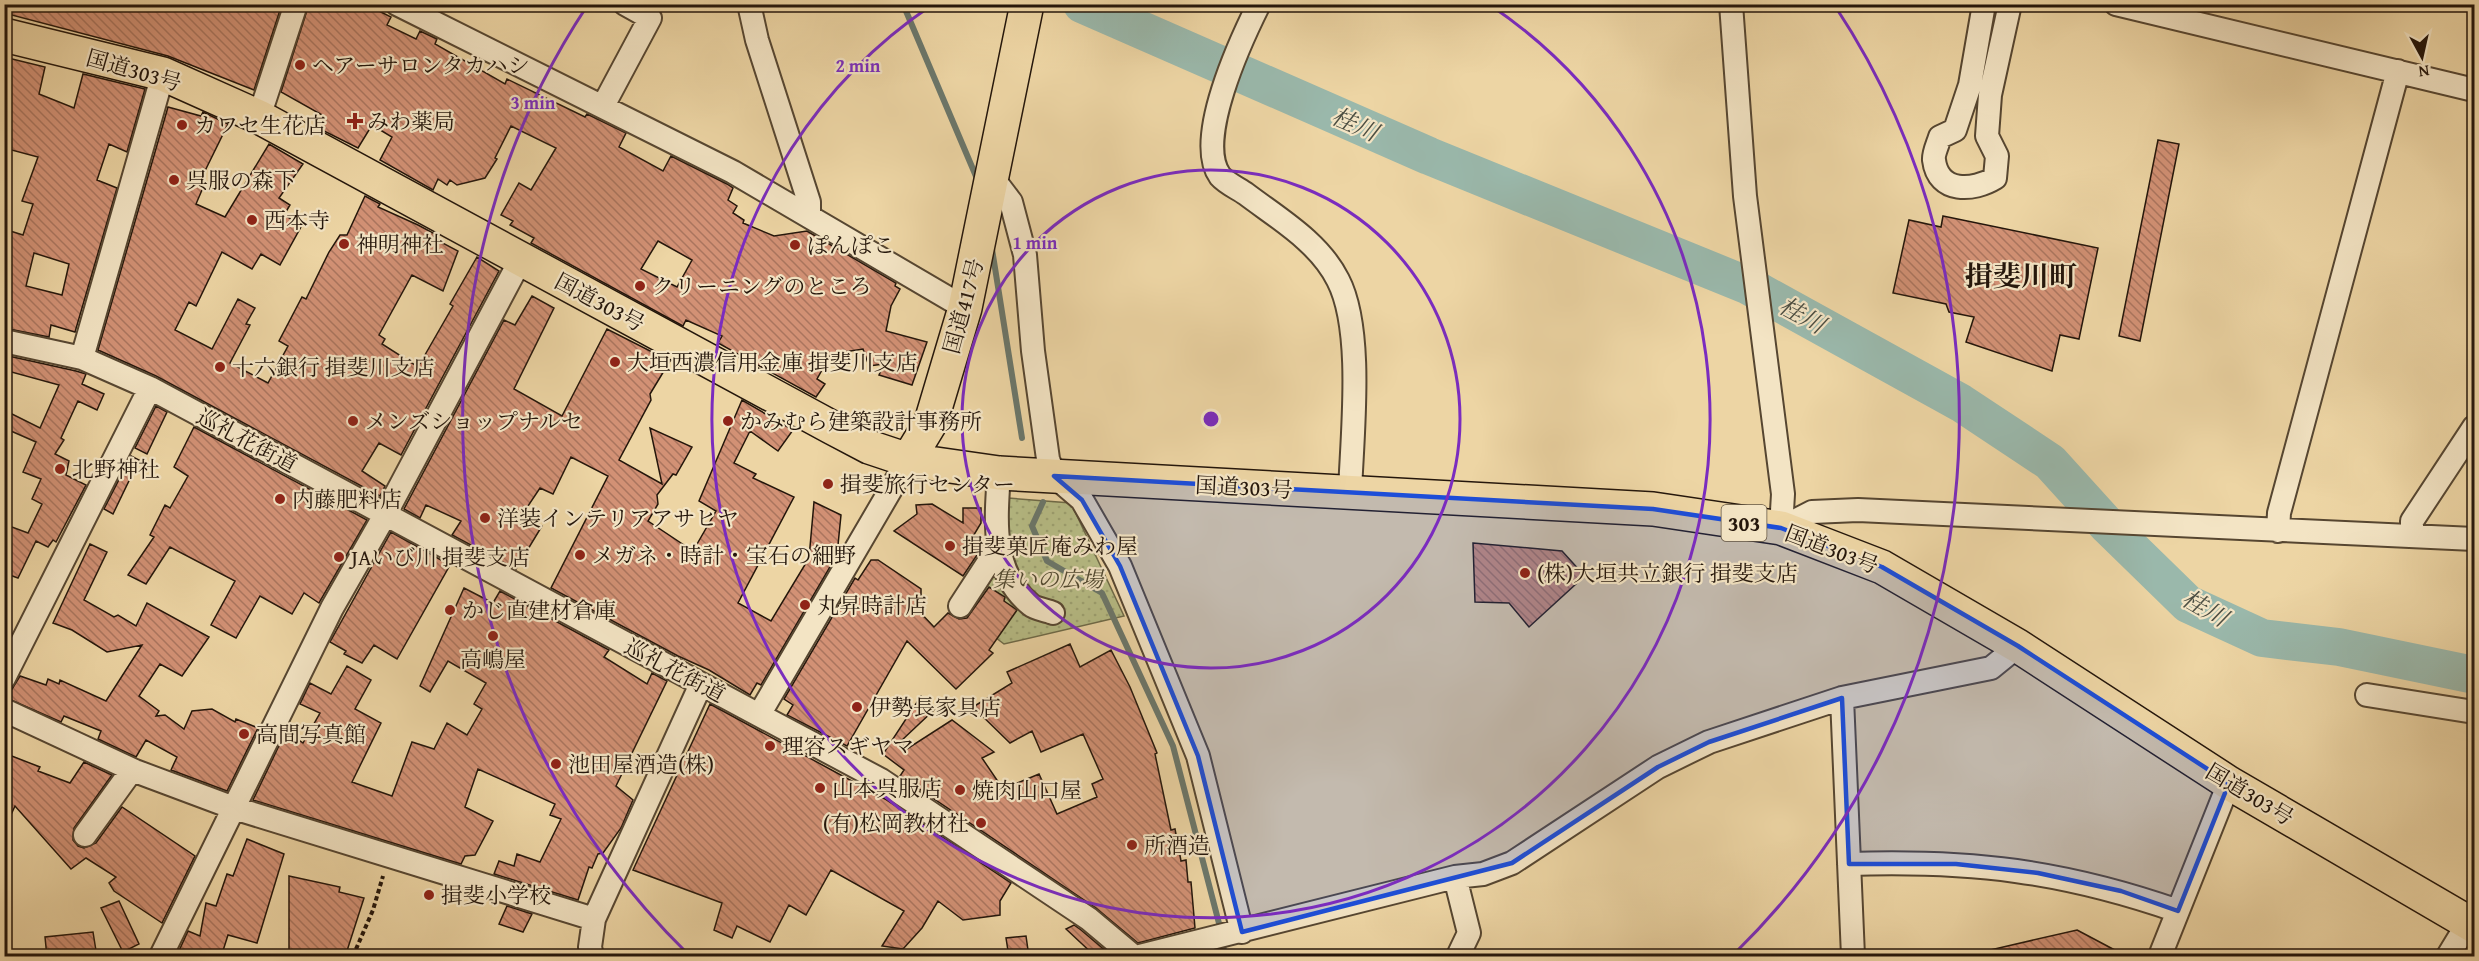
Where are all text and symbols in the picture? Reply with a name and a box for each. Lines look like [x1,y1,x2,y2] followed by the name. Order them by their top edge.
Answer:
[2392,27,2452,87] north arrow
[83,41,185,99] street label: 国道303号
[312,49,530,81] place label: ヘアーサロンタカハシ
[836,52,881,79] text: 2 min
[293,58,307,72] marker: ヘアーサロンタカハシ
[2417,59,2431,85] text: N
[511,89,556,116] text: 3 min
[1326,98,1387,151] water label: 桂川
[367,105,455,137] place label: みわ薬局
[194,109,326,141] place label: カワセ生花店
[348,114,362,128] marker: みわ薬局
[175,118,189,132] marker: カワセ生花店
[186,164,296,196] place label: 呉服の森下
[167,173,181,187] marker: 呉服の森下
[264,204,330,236] place label: 西本寺
[245,213,259,227] marker: 西本寺
[356,228,444,260] place label: 神明神社
[807,229,895,261] place label: ぽんぽこ
[1013,229,1058,256] text: 1 min
[337,237,351,251] marker: 神明神社
[788,238,802,252] marker: ぽんぽこ
[935,255,991,357] street label: 国道417号
[1965,255,2077,296] district label: 揖斐川町
[549,265,651,339] street label: 国道303号
[652,270,872,302] place label: クリーニングのところ
[633,279,647,293] marker: クリーニングのところ
[1773,288,1834,343] water label: 桂川
[627,346,918,378] place label: 大垣西濃信用金庫 揖斐川支店
[232,351,435,383] place label: 十六銀行 揖斐川支店
[608,355,622,369] marker: 大垣西濃信用金庫 揖斐川支店
[213,360,227,374] marker: 十六銀行 揖斐川支店
[191,400,303,480] street label: 巡礼花街道
[365,405,583,437] place label: メンズショップナルセ
[740,405,982,437] place label: かみむら建築設計事務所
[1201,409,1221,429] centre of rings
[346,414,360,428] marker: メンズショップナルセ
[721,414,735,428] marker: かみむら建築設計事務所
[72,453,160,485] place label: 北野神社
[53,462,67,476] marker: 北野神社
[840,468,1015,500] place label: 揖斐旅行センター
[1194,468,1294,506] street label: 国道303号
[821,477,835,491] marker: 揖斐旅行センター
[292,483,402,515] place label: 内藤肥料店
[273,492,287,506] marker: 内藤肥料店
[497,502,739,534] place label: 洋装インテリアアサヒヤ
[1722,505,1766,541] road number: 303
[478,511,492,525] marker: 洋装インテリアアサヒヤ
[1781,517,1883,581] street label: 国道303号
[962,530,1138,562] place label: 揖斐菓匠庵みわ屋
[592,539,856,571] place label: メガネ・時計・宝石の細野
[943,539,957,553] marker: 揖斐菓匠庵みわ屋
[348,541,530,573] place label: JAいび川 揖斐支店
[573,548,587,562] marker: メガネ・時計・宝石の細野
[332,550,346,564] marker: JAいび川 揖斐支店
[1537,557,1798,589] place label: (株)大垣共立銀行 揖斐支店
[993,563,1105,595] park label: 集いの広場
[1518,566,1532,580] marker: (株)大垣共立銀行 揖斐支店
[2175,581,2237,637] water label: 桂川
[817,589,927,621] place label: 丸昇時計店
[462,594,616,626] place label: かじ直建材倉庫
[798,598,812,612] marker: 丸昇時計店
[443,603,457,617] marker: かじ直建材倉庫
[486,629,500,643] marker: 高嶋屋
[619,630,731,710] street label: 巡礼花街道
[460,643,526,675] place label: 高嶋屋
[869,691,1001,723] place label: 伊勢長家具店
[850,700,864,714] marker: 伊勢長家具店
[256,718,366,750] place label: 高間写真館
[237,727,251,741] marker: 高間写真館
[782,730,914,762] place label: 理容スギヤマ
[763,739,777,753] marker: 理容スギヤマ
[568,748,714,780] place label: 池田屋酒造(株)
[2200,755,2300,833] street label: 国道303号
[549,757,563,771] marker: 池田屋酒造(株)
[832,772,942,804] place label: 山本呉服店
[972,774,1082,806] place label: 焼肉山口屋
[813,781,827,795] marker: 山本呉服店
[953,783,967,797] marker: 焼肉山口屋
[823,807,969,839] place label: (有)松岡教材社
[974,816,988,830] marker: (有)松岡教材社
[1144,829,1210,861] place label: 所酒造
[1125,838,1139,852] marker: 所酒造
[441,879,551,911] place label: 揖斐小学校
[422,888,436,902] marker: 揖斐小学校

